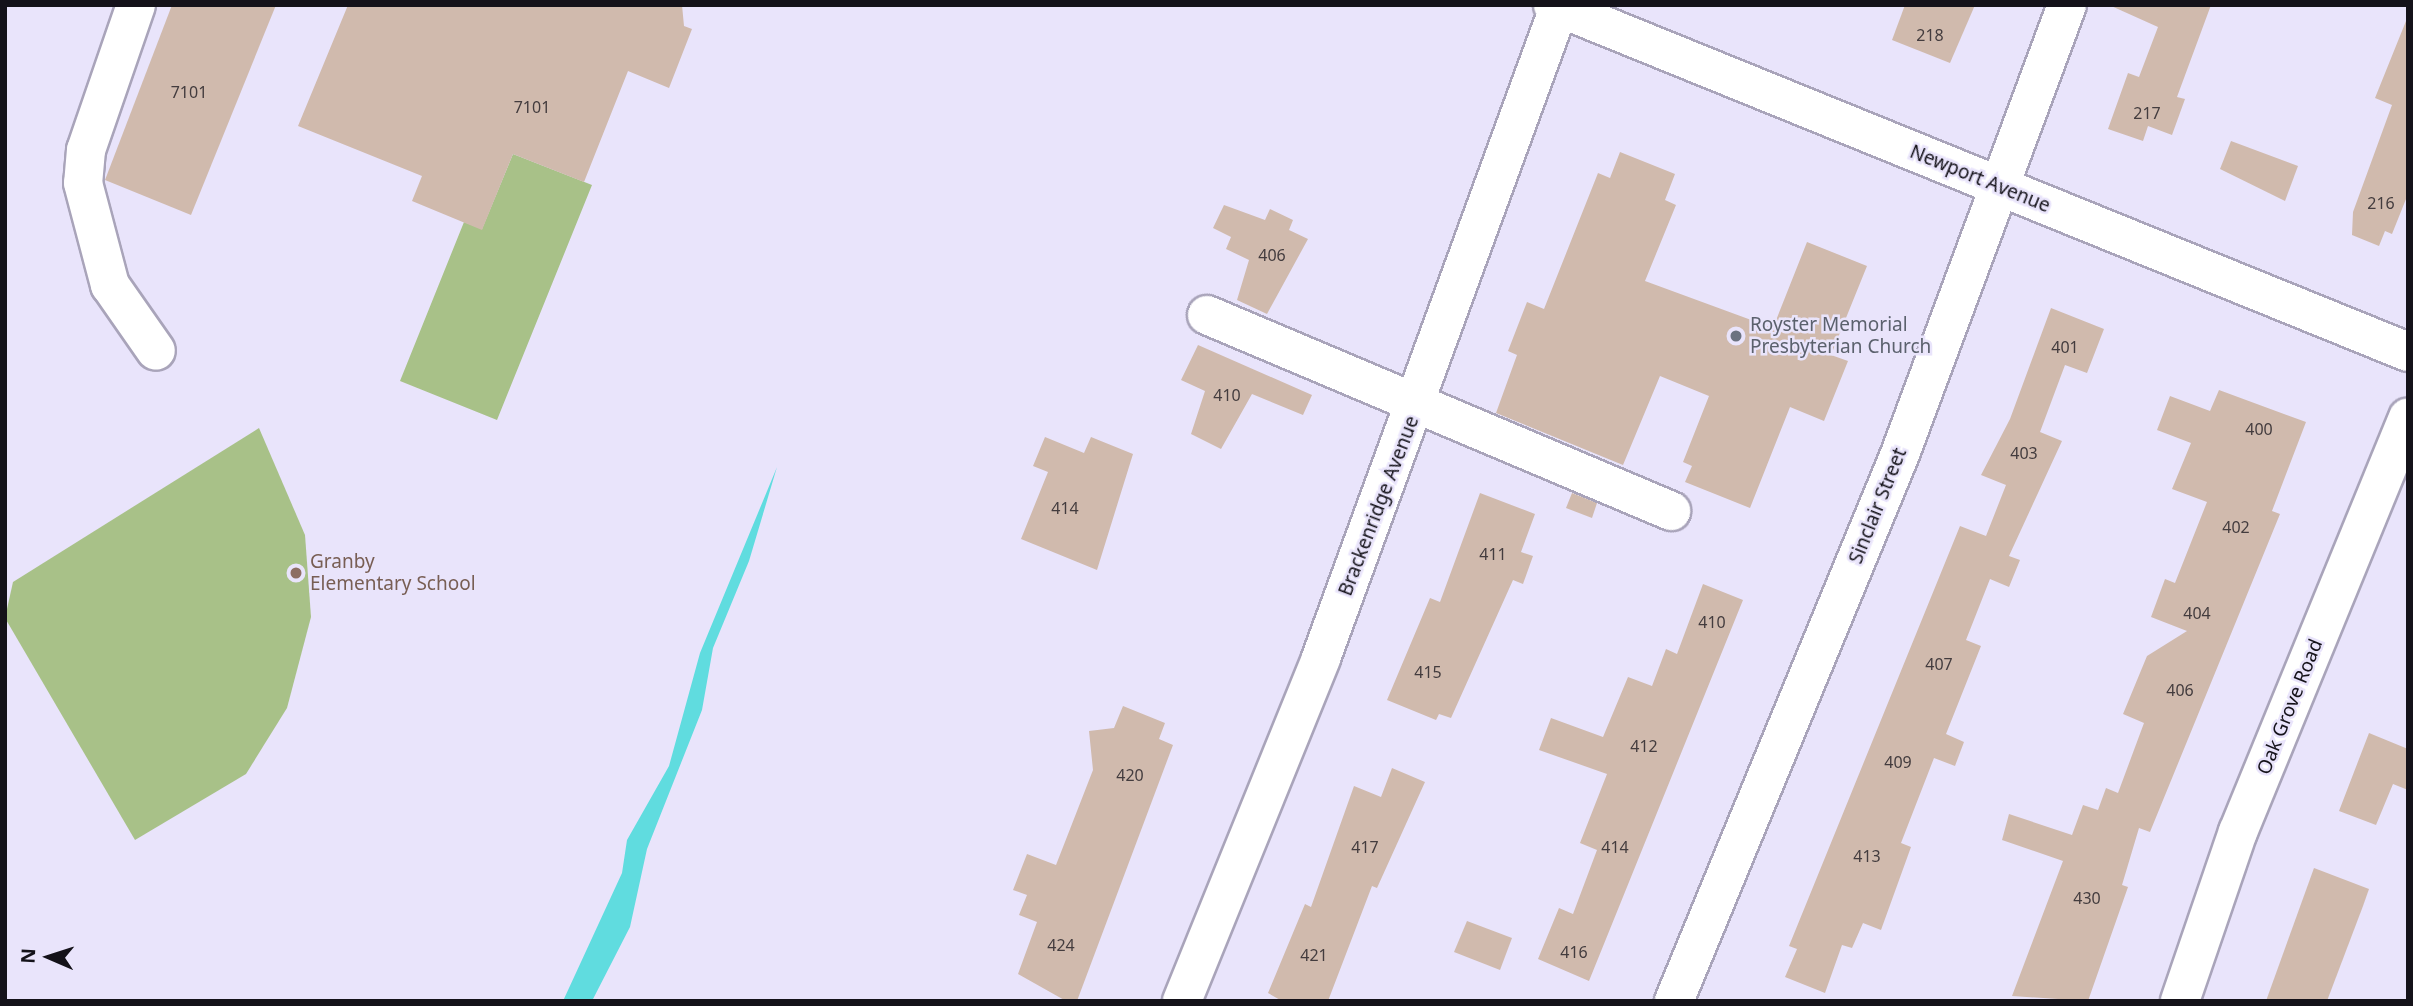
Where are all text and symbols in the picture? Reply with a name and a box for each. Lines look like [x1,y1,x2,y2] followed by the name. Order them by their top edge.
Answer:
[1916,25,1944,45] house number: 218
[171,82,207,102] house number: 7101
[514,97,550,117] house number: 7101
[2133,103,2161,123] house number: 217
[1907,140,2053,218] street label: Newport Avenue
[2367,193,2395,213] house number: 216
[1258,245,1286,265] house number: 406
[1750,314,1931,358] place label: Royster Memorial Presbyterian Church
[1728,328,1744,344] marker: Royster Memorial Presbyterian Church
[2051,337,2079,357] house number: 401
[1213,385,1241,405] house number: 410
[1334,413,1424,599] street label: Brackenridge Avenue
[2245,419,2273,439] house number: 400
[2010,443,2038,463] house number: 403
[1844,445,1912,567] street label: Sinclair Street
[1051,498,1079,518] house number: 414
[2222,517,2250,537] house number: 402
[1479,544,1507,564] house number: 411
[310,551,476,595] place label: Granby Elementary School
[288,565,304,581] marker: Granby Elementary School
[2183,603,2211,623] house number: 404
[1698,612,1726,632] house number: 410
[2252,636,2328,778] street label: Oak Grove Road
[1925,654,1953,674] house number: 407
[1414,662,1442,682] house number: 415
[2166,680,2194,700] house number: 406
[1630,736,1658,756] house number: 412
[1884,752,1912,772] house number: 409
[1116,765,1144,785] house number: 420
[1351,837,1379,857] house number: 417
[1601,837,1629,857] house number: 414
[1853,846,1881,866] house number: 413
[2073,888,2101,908] house number: 430
[14,922,84,992] north arrow
[1047,935,1075,955] house number: 424
[1560,942,1588,962] house number: 416
[1300,945,1328,965] house number: 421
[15,948,41,964] text: N

